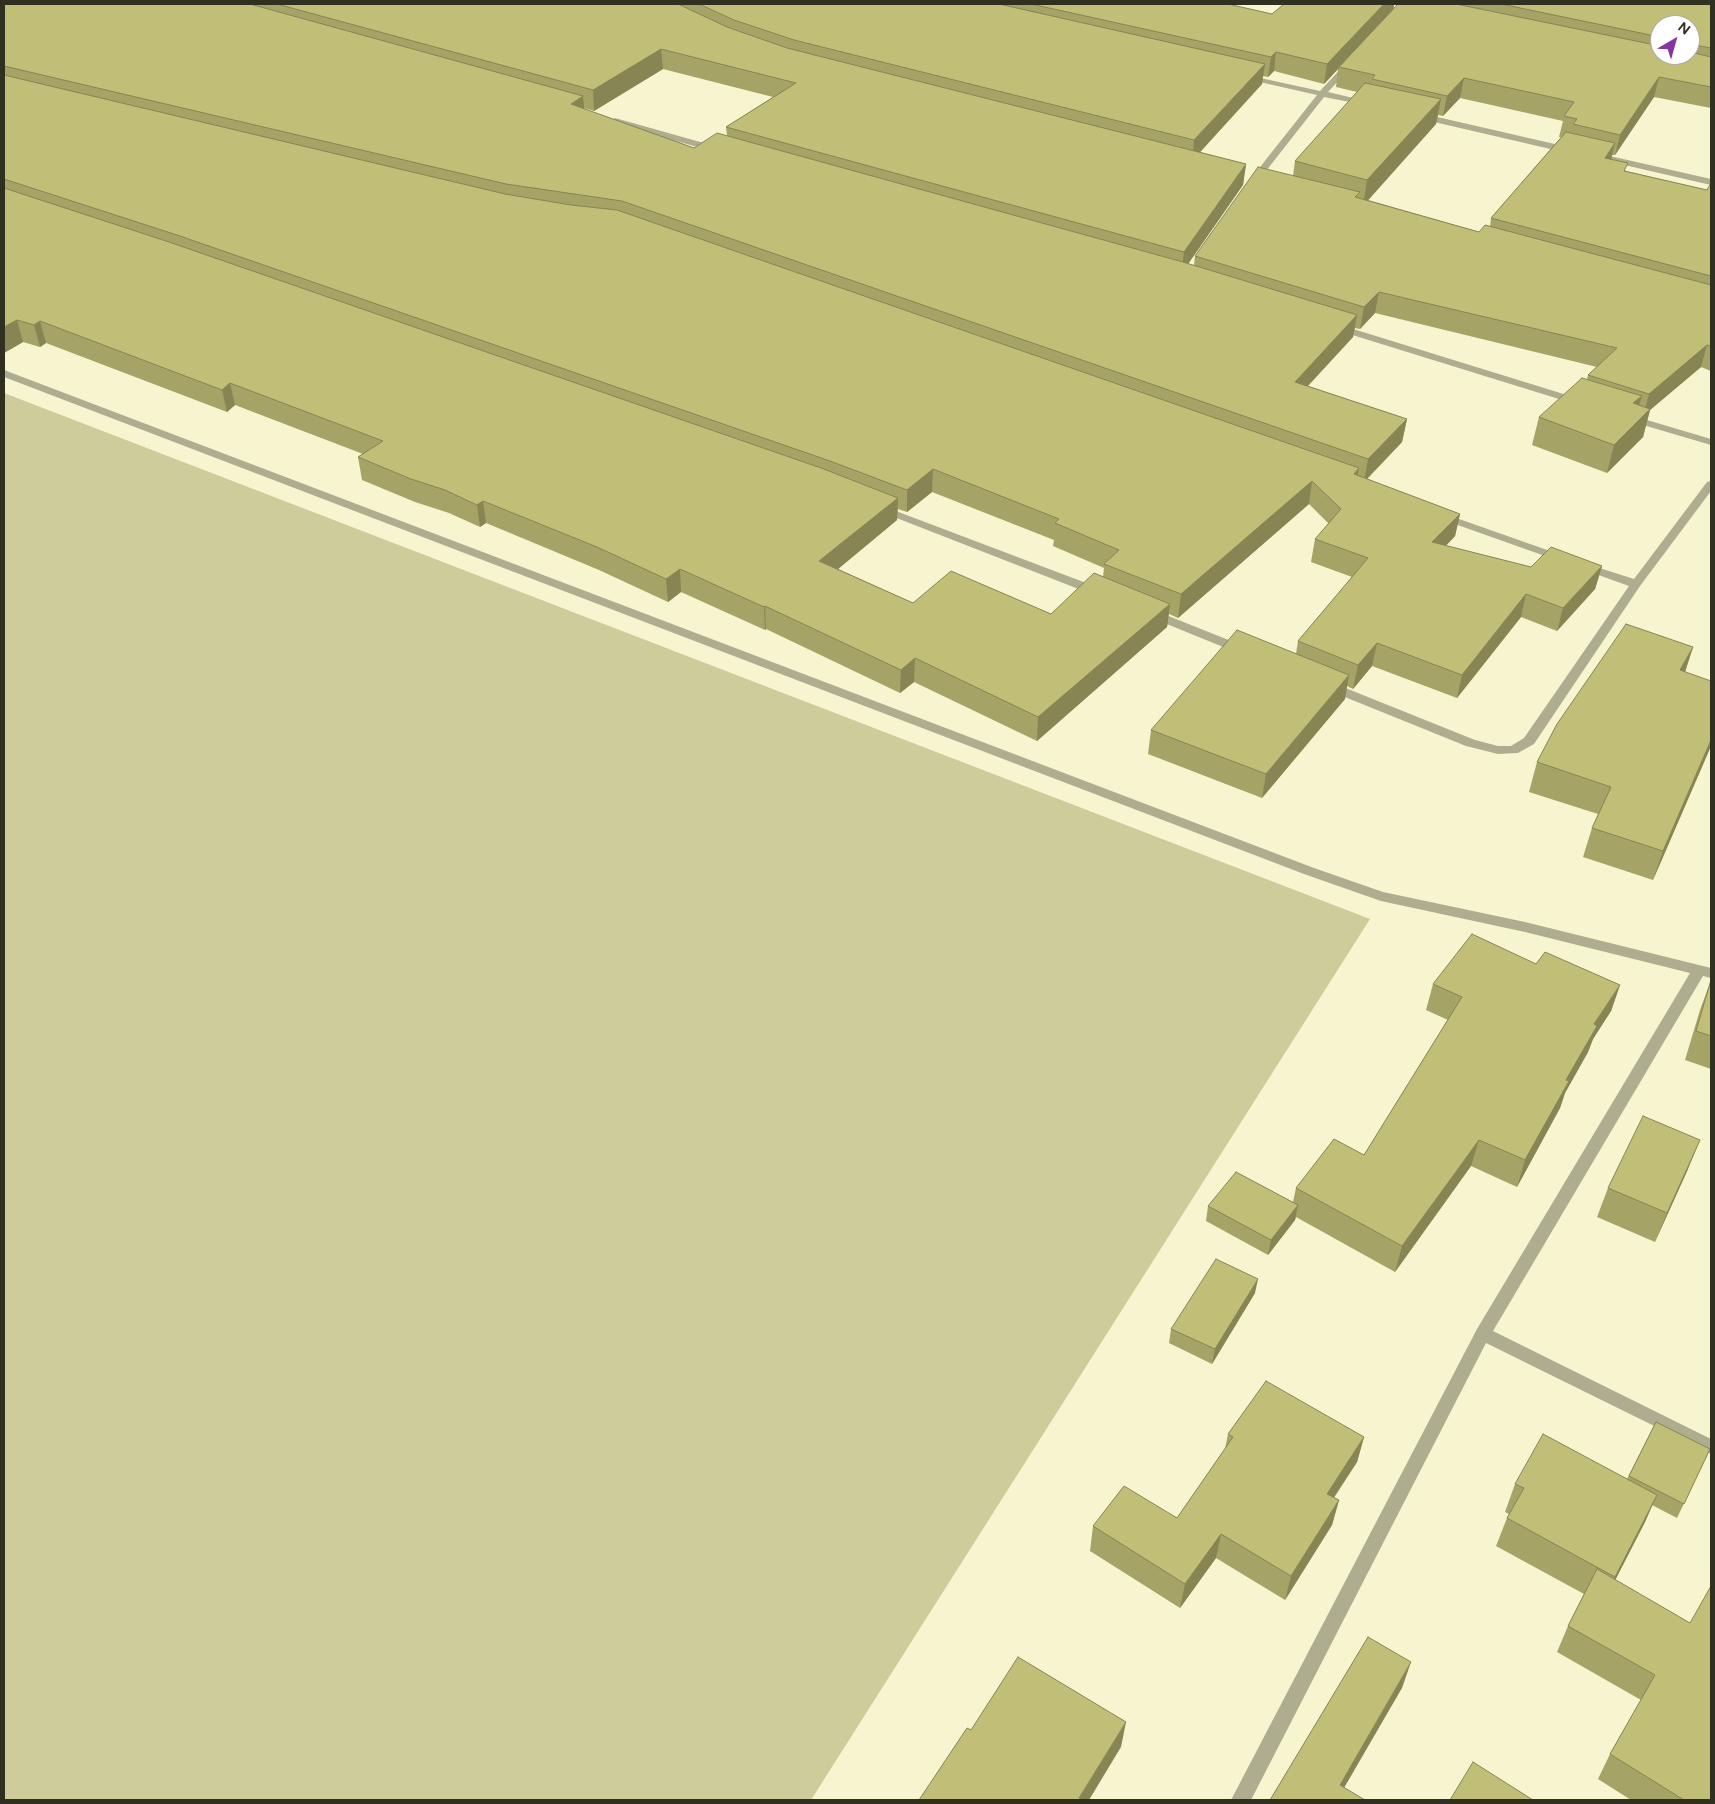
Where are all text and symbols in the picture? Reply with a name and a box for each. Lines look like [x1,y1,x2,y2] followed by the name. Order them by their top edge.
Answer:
[1650,15,1700,65] north arrow
[1674,19,1693,39] text: N

